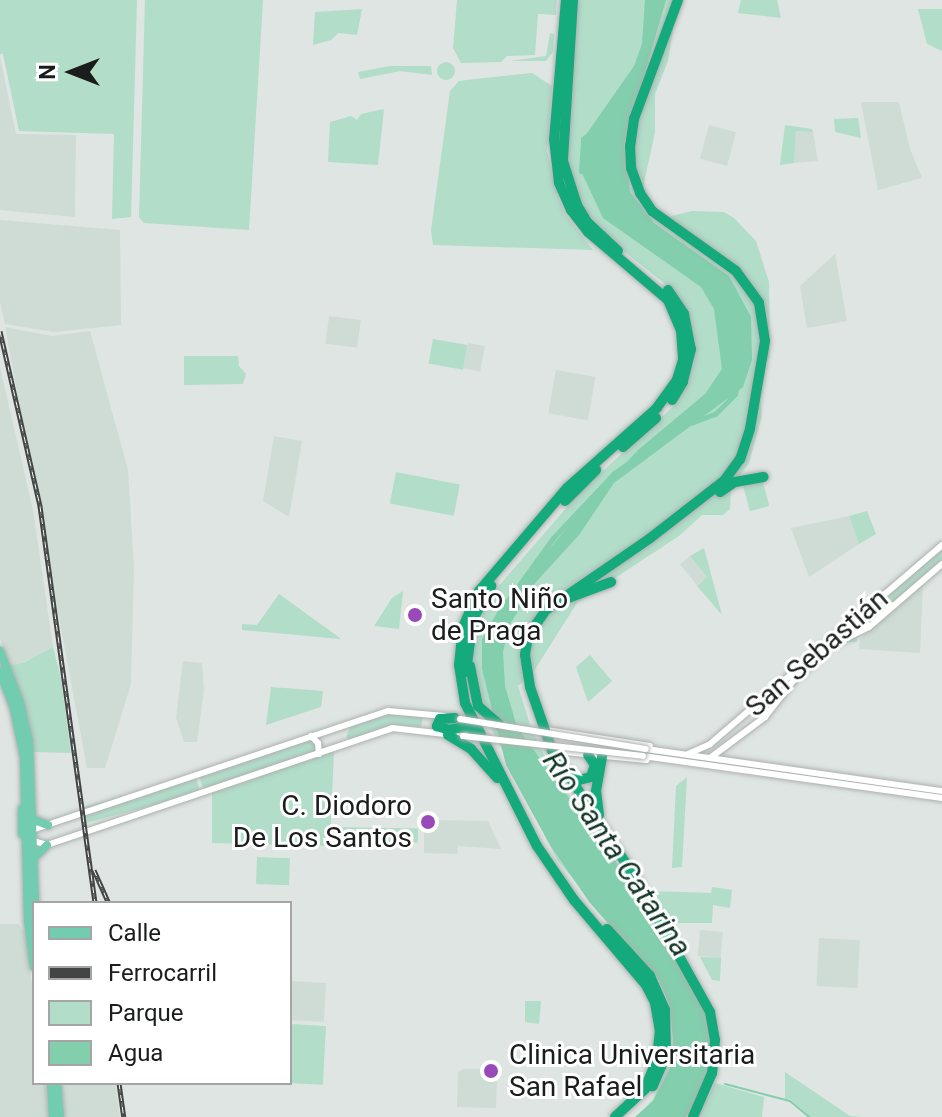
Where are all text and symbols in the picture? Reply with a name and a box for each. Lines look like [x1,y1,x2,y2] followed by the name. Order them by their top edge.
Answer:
[32,32,112,112] north arrow
[35,64,60,80] text: N
[431,582,568,648] place label: Santo Niño de Praga
[739,582,895,724] street label: San Sebastián
[406,606,424,624] marker: Santo Niño de Praga
[535,744,699,964] water label: Río Santa Catarina
[233,789,412,855] place label: C. Diodoro De Los Santos
[419,813,437,831] marker: C. Diodoro De Los Santos
[32,901,292,1085] legend
[108,919,161,947] text: Calle
[108,959,217,987] text: Ferrocarril
[108,999,184,1027] text: Parque
[509,1038,755,1104] place label: Clinica Universitaria San Rafael
[108,1039,163,1067] text: Agua
[480,1060,502,1082] marker: Clinica Universitaria San Rafael

